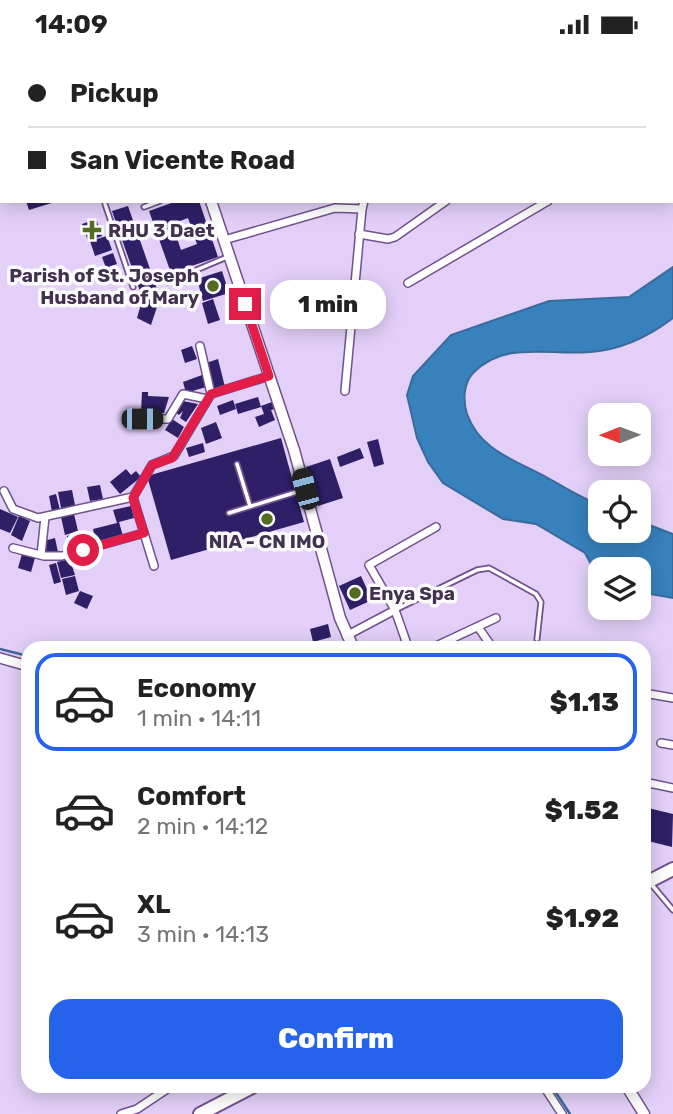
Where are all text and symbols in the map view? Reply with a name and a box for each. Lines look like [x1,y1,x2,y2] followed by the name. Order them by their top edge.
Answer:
[35,9,108,40] text: 14:09
[70,78,159,109] text: Pickup
[70,145,295,176] text: San Vicente Road
[108,219,215,242] place label: RHU 3 Daet
[82,220,102,240] marker: RHU 3 Daet
[9,264,200,309] place label: Parish of St. Joseph Husband of Mary
[205,278,221,294] marker: Parish of St. Joseph Husband of Mary
[270,279,385,329] callout: 1 min
[229,288,261,320] route end
[298,290,358,318] text: 1 min
[588,403,651,465] north arrow
[588,403,651,620] map controls
[122,409,164,430] car
[290,466,321,512] car
[588,480,651,543] button: locate
[259,511,275,527] marker: NIA - CN IMO
[209,530,325,553] place label: NIA - CN IMO
[67,534,99,566] route start
[588,557,651,620] button: layers
[369,582,455,605] place label: Enya Spa
[347,585,363,601] marker: Enya Spa
[53,671,116,734] icon: car
[137,673,256,704] text: Economy
[550,687,619,718] text: $1.13
[137,704,261,732] text: 1 min · 14:11
[53,779,116,842] icon: car
[137,781,246,812] text: Comfort
[545,795,619,826] text: $1.52
[137,812,268,840] text: 2 min · 14:12
[53,887,116,950] icon: car
[137,889,170,920] text: XL
[546,903,619,934] text: $1.92
[137,920,269,948] text: 3 min · 14:13
[49,999,623,1079] button: Confirm

